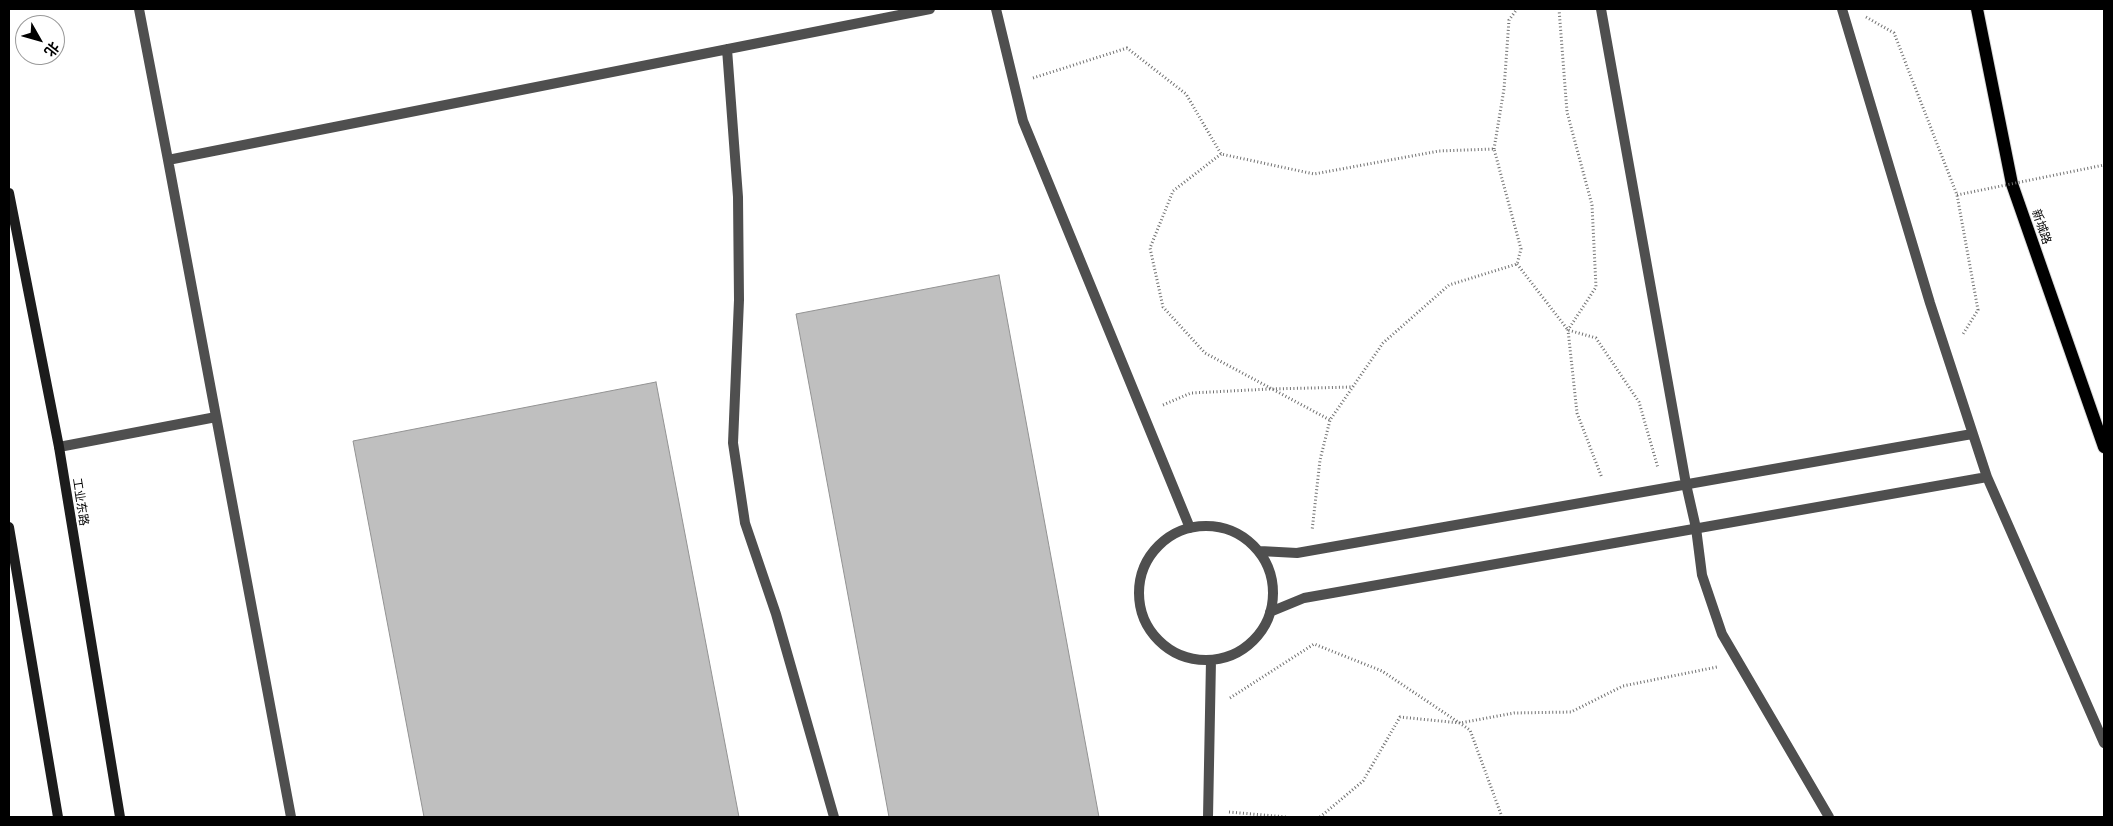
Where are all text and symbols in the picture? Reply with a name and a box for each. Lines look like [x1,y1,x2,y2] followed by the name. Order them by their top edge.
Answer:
[15,15,65,65] north arrow
[40,38,62,60] text: 北
[2028,208,2054,246] street label: 新城路
[69,477,91,527] street label: 工业东路

